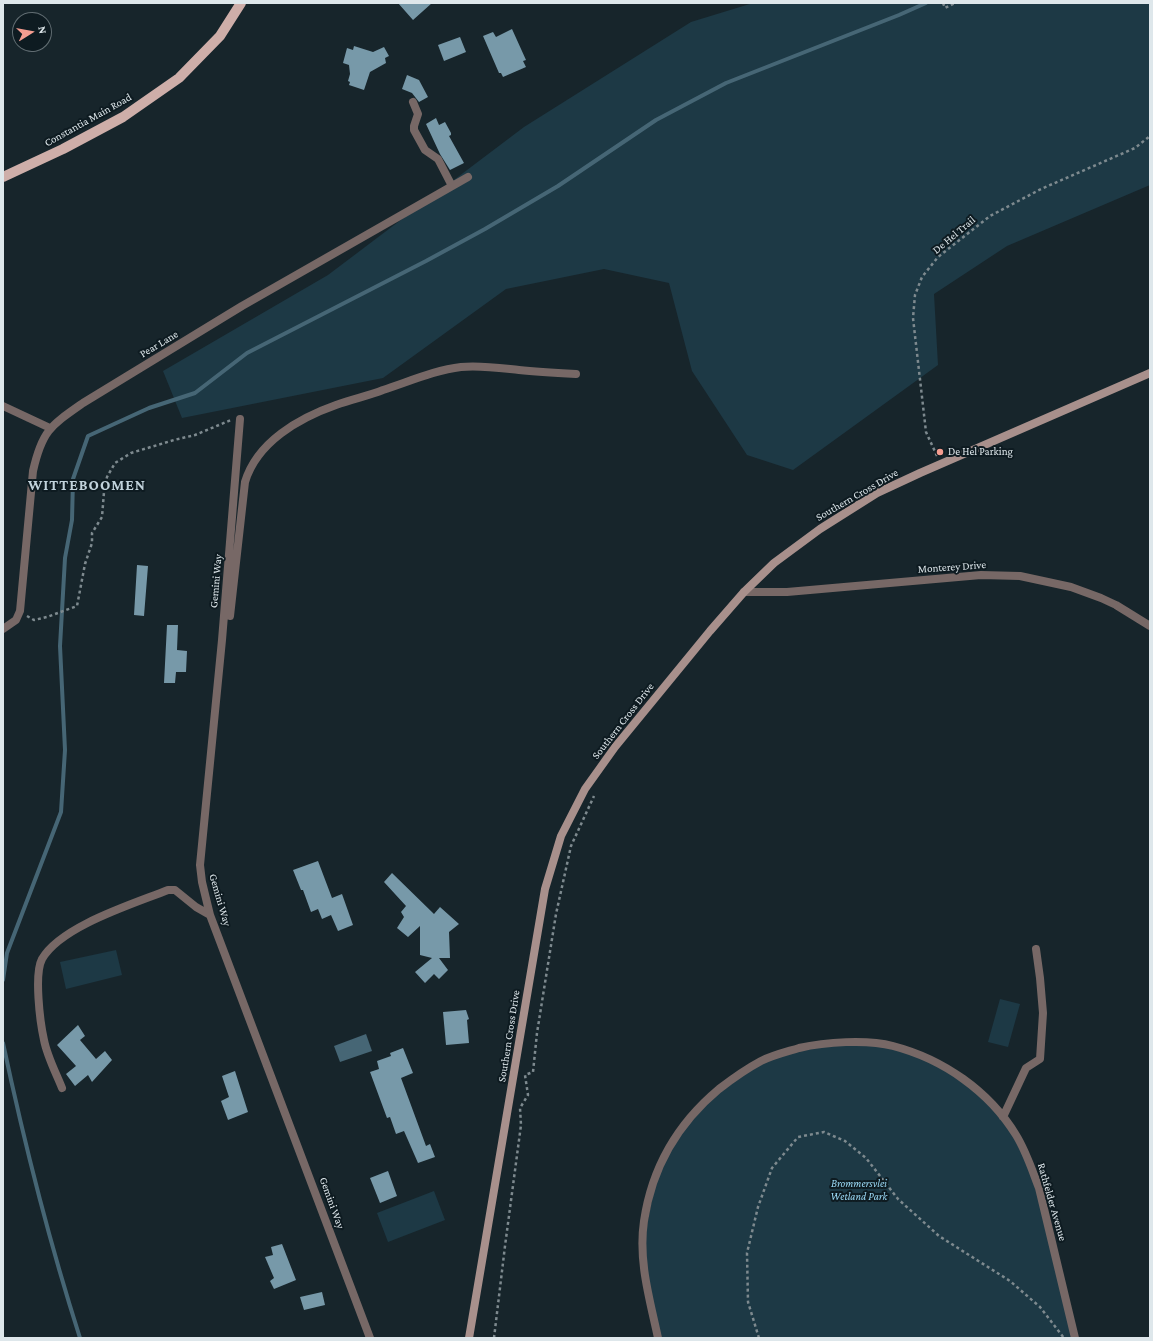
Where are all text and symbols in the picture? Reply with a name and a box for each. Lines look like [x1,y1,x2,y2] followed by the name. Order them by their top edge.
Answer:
[12,12,52,52] north arrow
[36,25,49,35] text: N
[42,91,134,149] street label: Constantia Main Road
[930,213,978,257] street label: De Hel Trail
[137,327,181,361] street label: Pear Lane
[948,445,1013,459] place label: De Hel Parking
[935,447,945,457] marker: De Hel Parking
[813,466,901,524] street label: Southern Cross Drive
[28,476,146,494] district label: WITTEBOOMEN
[207,553,225,609] street label: Gemini Way
[917,558,987,576] street label: Monterey Drive
[589,680,657,762] street label: Southern Cross Drive
[206,872,234,928] street label: Gemini Way
[495,989,523,1083] street label: Southern Cross Drive
[1035,1161,1069,1243] street label: Rathfelder Avenue
[317,1175,347,1231] street label: Gemini Way
[831,1177,887,1203] park label: Brommersvlei Wetland Park

